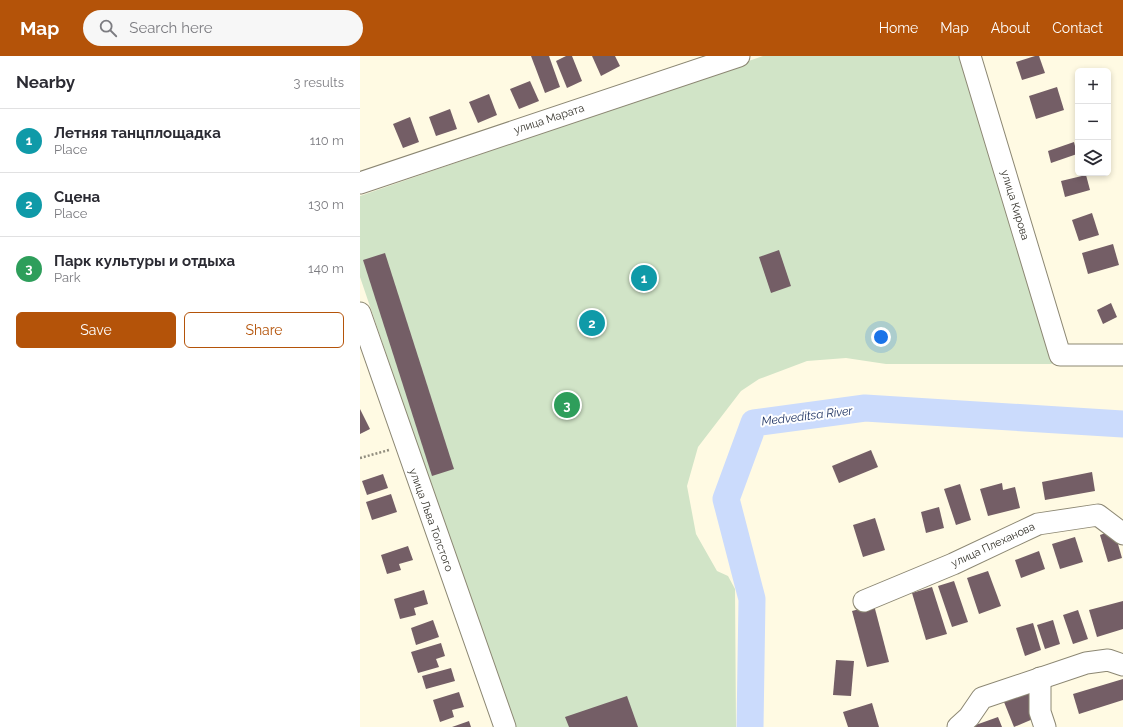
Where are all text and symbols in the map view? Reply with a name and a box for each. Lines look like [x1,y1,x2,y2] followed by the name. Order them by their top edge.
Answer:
[83,10,363,46] search box
[20,17,59,39] text: Map
[97,17,119,39] icon: search
[129,19,213,37] text: Search here
[879,20,918,36] text: Home
[940,20,969,36] text: Map
[991,20,1030,36] text: About
[1052,20,1103,36] text: Contact
[1075,68,1111,176] map controls
[1075,68,1111,104] button: +
[16,72,75,92] text: Nearby
[294,75,344,90] text: 3 results
[512,101,586,137] street label: улица Марата
[1075,104,1111,140] button: −
[54,124,221,142] text: Летняя танцплощадка
[26,133,32,148] text: 1
[310,133,344,148] text: 110 m
[1075,140,1111,176] button: layers
[54,142,87,157] text: Place
[998,168,1032,242] street label: улица Кирова
[54,188,100,206] text: Сцена
[25,197,33,212] text: 2
[308,197,344,212] text: 130 m
[54,206,87,221] text: Place
[54,252,235,270] text: Парк культуры и отдыха
[25,261,33,276] text: 3
[308,261,344,276] text: 140 m
[631,263,657,293] pin: 1
[54,270,81,285] text: Park
[579,308,605,338] pin: 2
[16,312,176,348] button: Save
[184,312,344,348] button: Share
[871,327,891,347] your location
[554,390,580,420] pin: 3
[761,403,854,429] water label: Medveditsa River
[406,467,456,574] street label: улица Льва Толстого
[949,520,1037,570] street label: улица Плеханова

